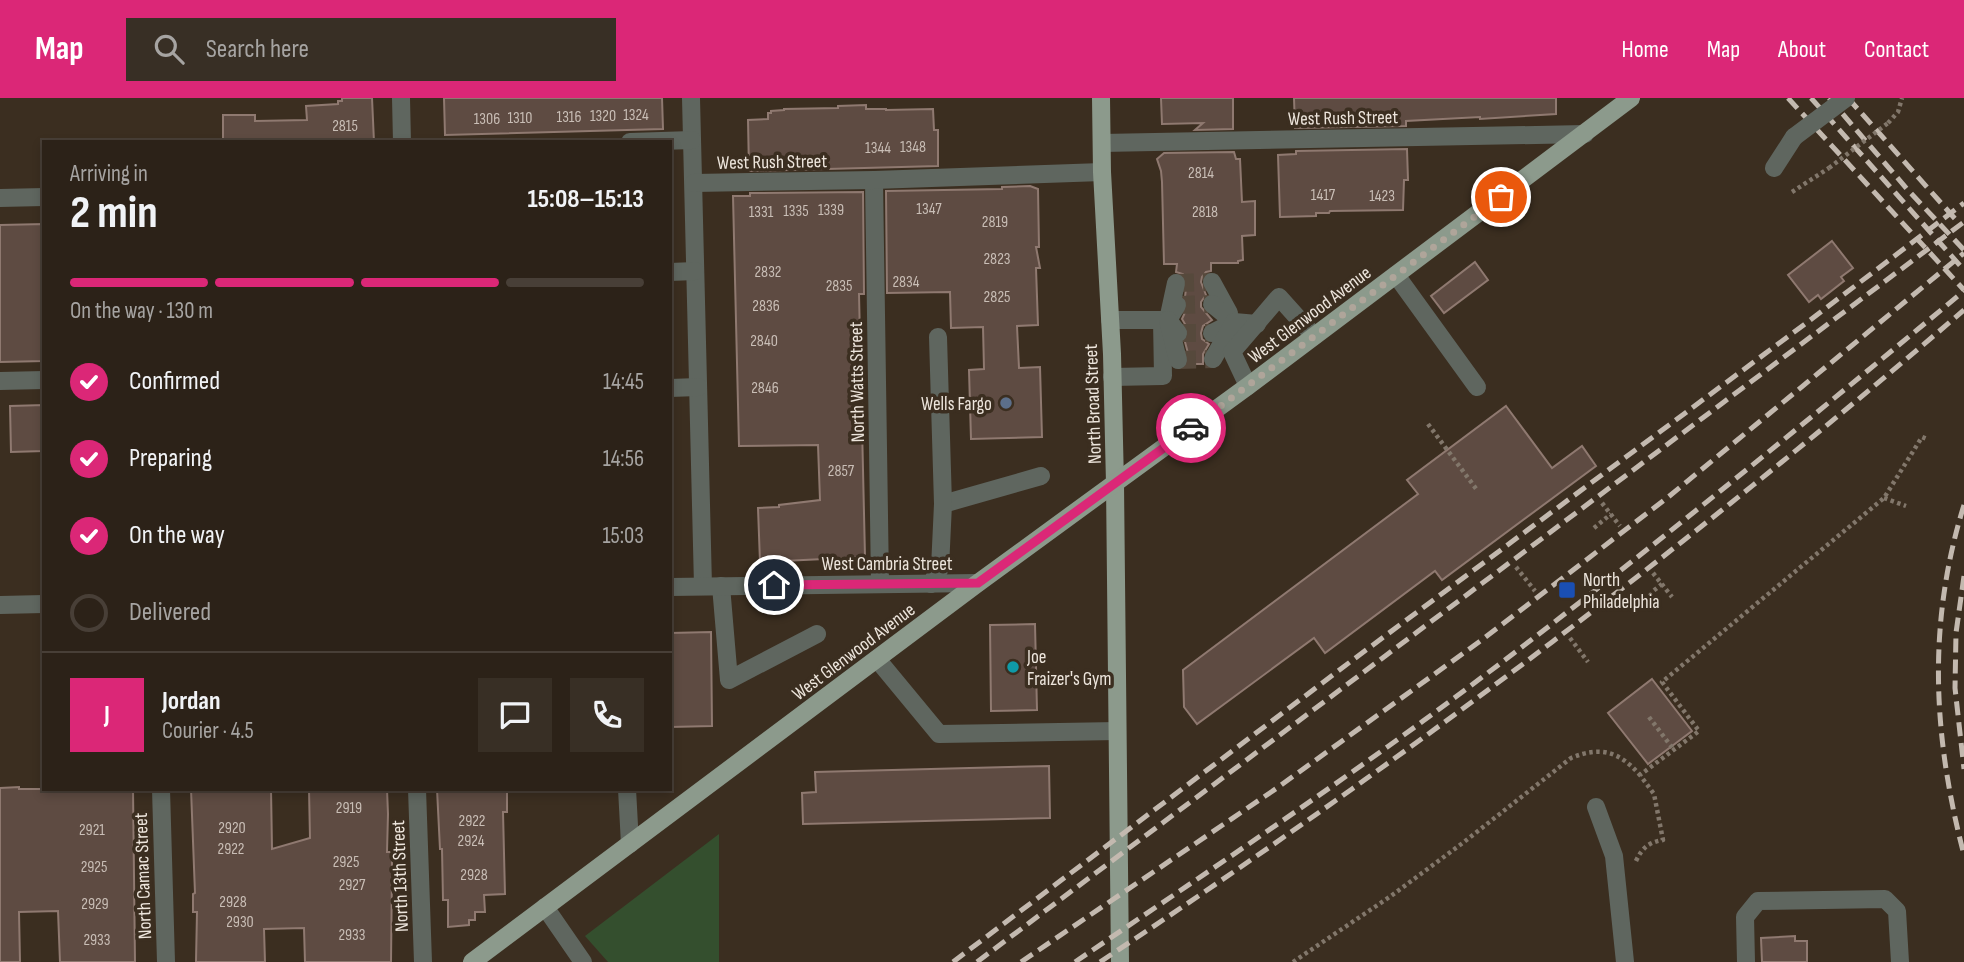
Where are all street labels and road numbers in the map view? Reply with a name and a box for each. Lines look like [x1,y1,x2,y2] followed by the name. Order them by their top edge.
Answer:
[1288,106,1398,131] street label: West Rush Street
[717,150,827,175] street label: West Rush Street
[1244,262,1376,369] street label: West Glenwood Avenue
[845,321,870,443] street label: North Watts Street
[1080,343,1107,464] street label: North Broad Street
[821,553,953,576] street label: West Cambria Street
[788,599,920,706] street label: West Glenwood Avenue
[130,812,157,940] street label: North Camac Street
[387,819,414,932] street label: North 13th Street

